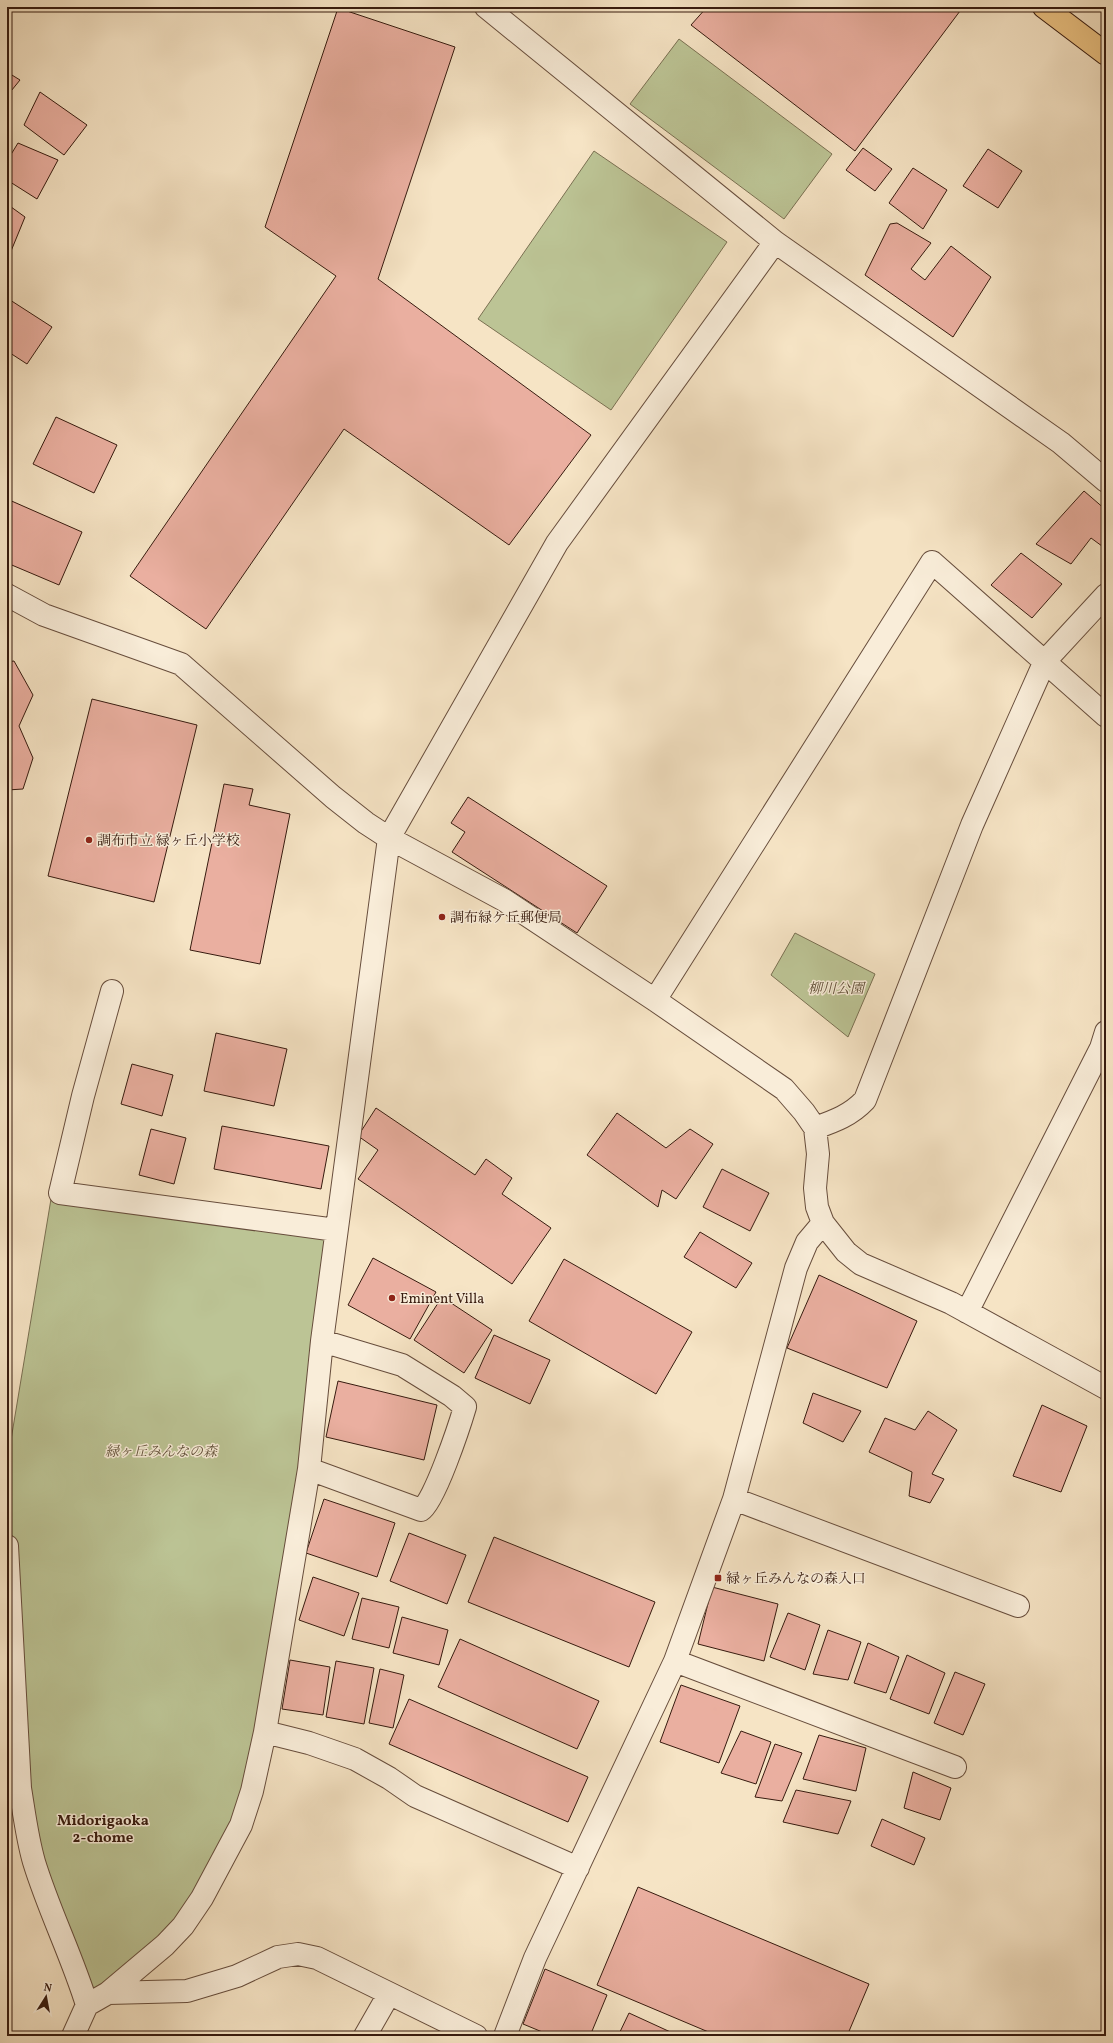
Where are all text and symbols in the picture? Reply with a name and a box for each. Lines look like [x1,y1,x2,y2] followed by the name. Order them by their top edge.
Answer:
[97,832,240,851] place label: 調布市立 緑ヶ丘小学校
[84,835,94,845] marker: 調布市立 緑ヶ丘小学校
[450,909,562,928] place label: 調布緑ケ丘郵便局
[437,912,447,922] marker: 調布緑ケ丘郵便局
[808,980,866,999] park label: 柳川公園
[400,1290,484,1309] place label: Eminent Villa
[387,1293,397,1303] marker: Eminent Villa
[105,1443,219,1462] park label: 緑ヶ丘みんなの森
[726,1570,866,1589] place label: 緑ヶ丘みんなの森入口
[713,1573,723,1583] marker: 緑ヶ丘みんなの森入口
[57,1811,149,1849] district label: Midorigaoka 2-chome
[26,1977,66,2017] north arrow
[42,1981,53,1997] text: N

